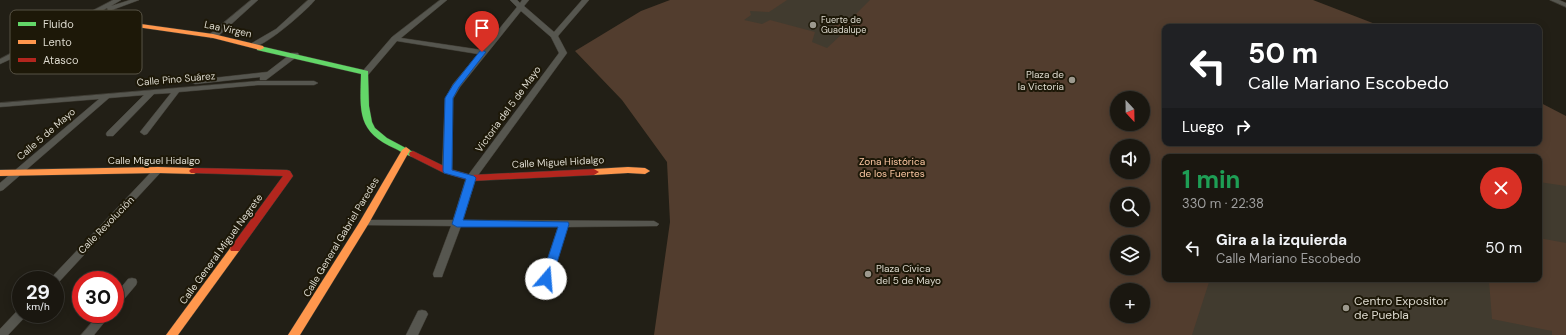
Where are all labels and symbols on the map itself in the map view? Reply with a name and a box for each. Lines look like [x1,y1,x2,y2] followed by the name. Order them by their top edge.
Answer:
[10,10,142,74] legend
[465,11,499,52] pin
[821,14,866,36] place label: Fuerte de Guadalupe
[43,17,74,31] text: Fluido
[203,18,253,40] street label: Laa Virgen
[808,20,818,30] marker: Fuerte de Guadalupe
[43,35,72,49] text: Lento
[43,53,78,67] text: Atasco
[472,63,544,155] street label: Victoria del 5 de Mayo
[1018,68,1064,93] place label: Plaza de la Victoria
[136,69,216,89] street label: Calle Pino Suárez
[1067,75,1077,85] marker: Plaza de la Victoria
[1110,91,1150,131] north arrow
[14,105,78,163] street label: Calle 5 de Mayo
[511,153,605,171] street label: Calle Miguel Hidalgo
[108,154,200,167] street label: Calle Miguel Hidalgo
[859,155,925,180] park label: Zona Histórica de los Fuertes
[300,175,382,299] street label: Calle General Gabriel Paredes
[177,191,266,307] street label: Calle General Miguel Negrete
[75,193,137,257] street label: Calle Revolución
[525,258,567,300] position arrow
[876,262,941,287] place label: Plaza Cívica del 5 de Mayo
[863,269,873,279] marker: Plaza Cívica del 5 de Mayo
[72,271,124,323] speed limit sign: 30
[1354,293,1448,323] place label: Centro Expositor de Puebla
[1341,303,1351,313] marker: Centro Expositor de Puebla

